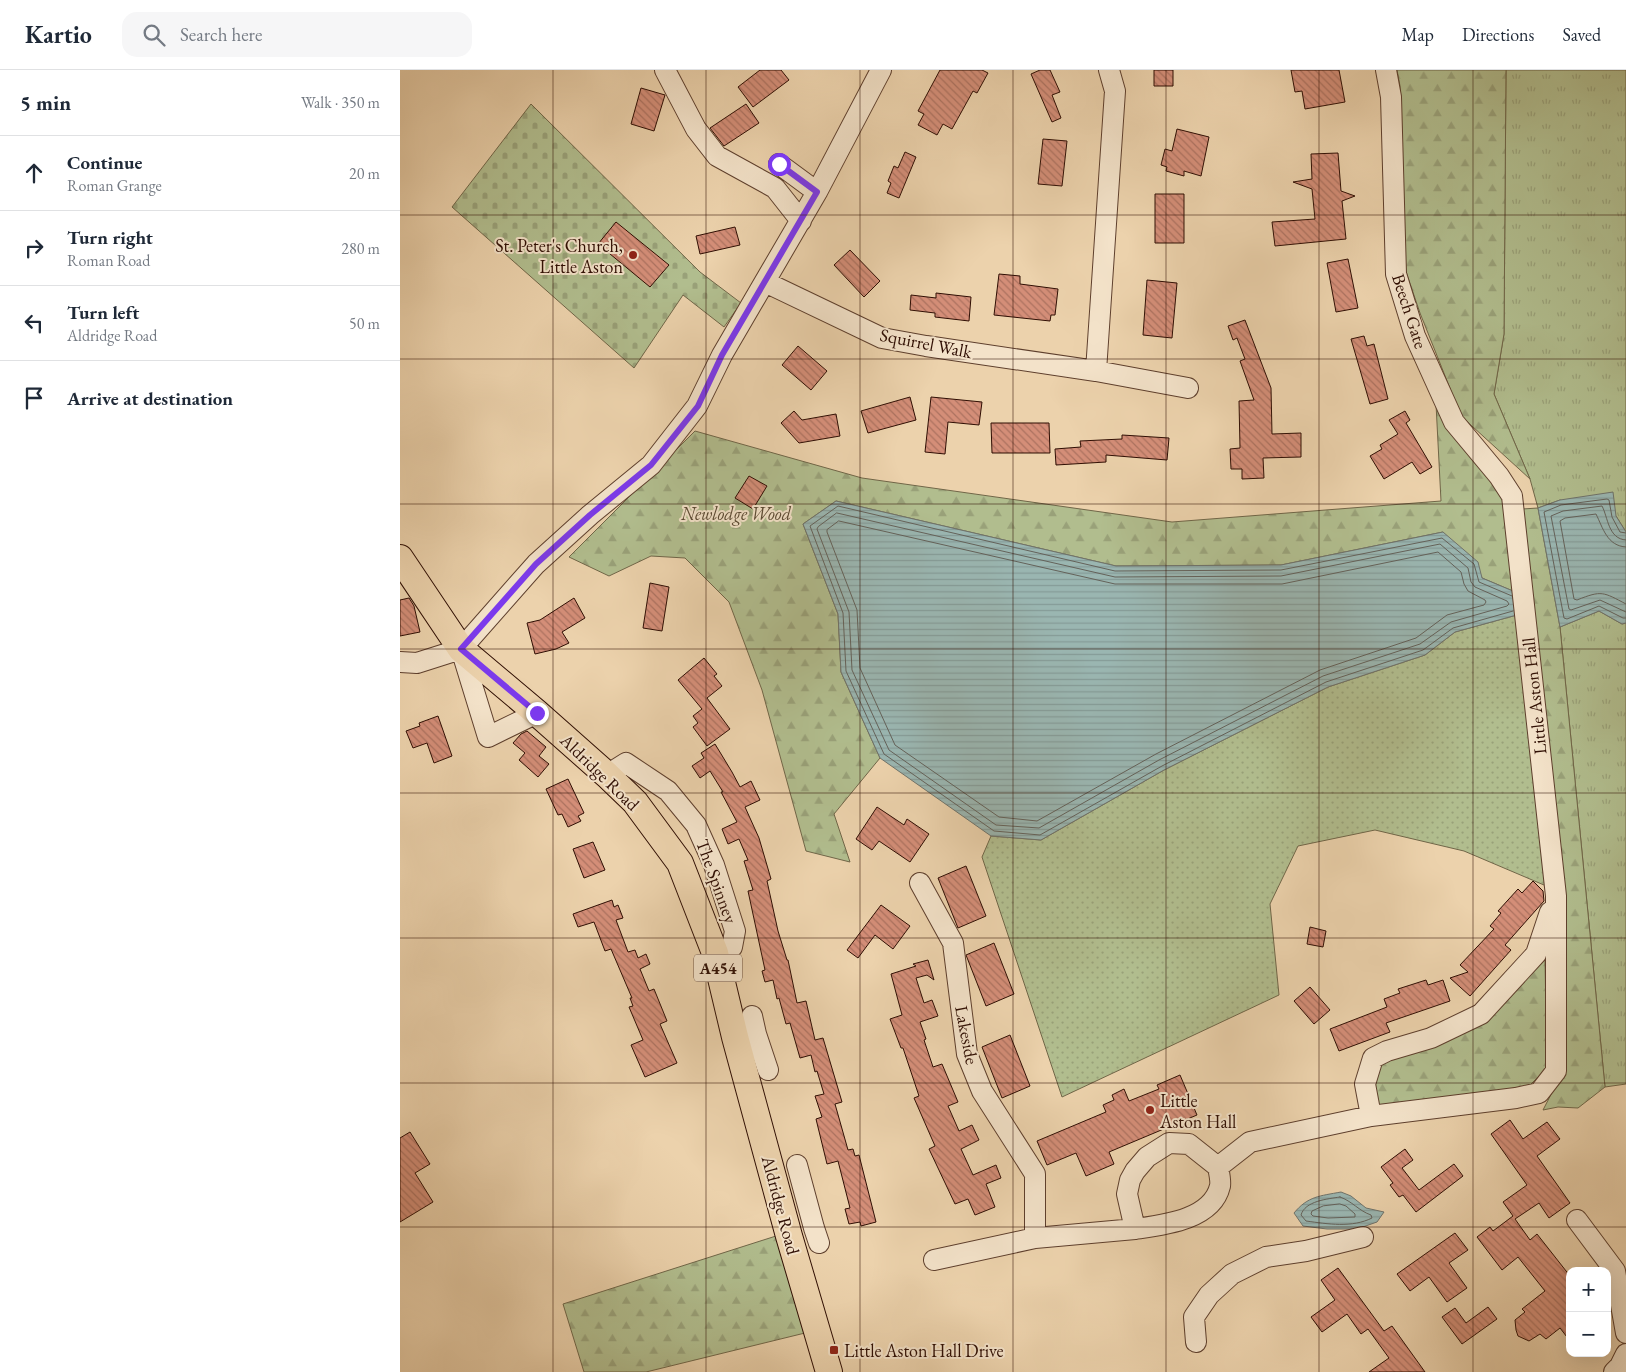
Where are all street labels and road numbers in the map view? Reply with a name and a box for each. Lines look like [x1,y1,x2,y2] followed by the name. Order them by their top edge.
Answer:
[1387,271,1433,351] street label: Beech Gate
[878,323,975,363] street label: Squirrel Walk
[1516,636,1552,756] street label: Little Aston Hall
[555,728,645,816] street label: Aldridge Road
[691,836,743,926] street label: The Spinney
[694,954,742,981] road number: A454
[950,1004,984,1066] street label: Lakeside
[756,1152,805,1258] street label: Aldridge Road

